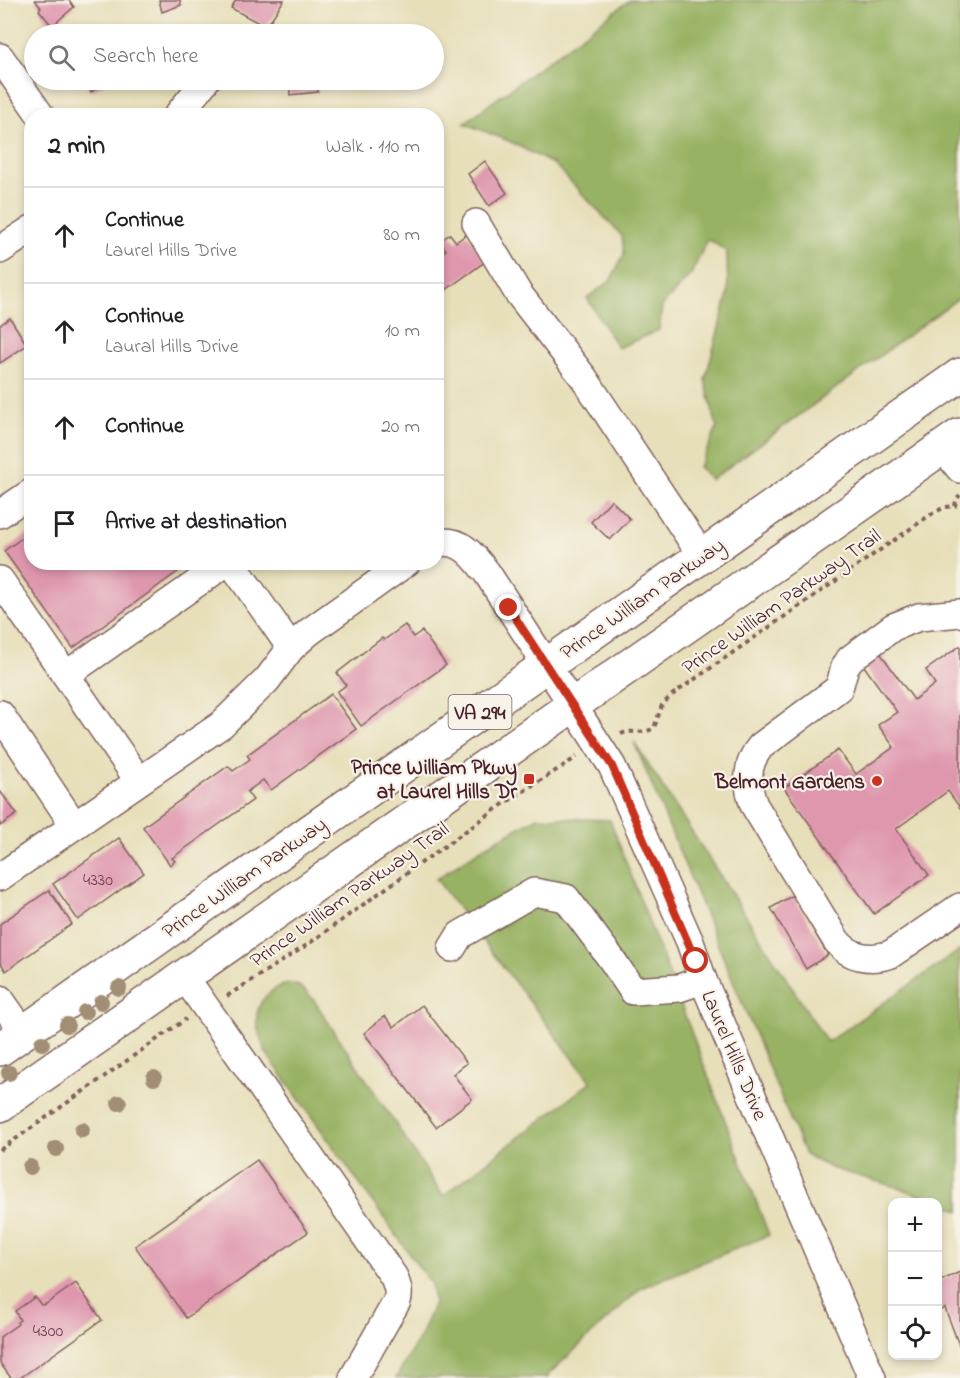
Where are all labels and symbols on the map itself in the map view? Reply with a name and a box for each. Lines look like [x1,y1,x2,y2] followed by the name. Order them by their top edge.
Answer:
[676,522,889,685] street label: Prince William Parkway Trail
[555,531,733,670] street label: Prince William Parkway
[495,594,521,620] route end
[448,695,512,729] road number: VA 294
[351,754,517,808] place label: Prince William Pkwy at Laurel Hills Dr
[714,768,865,798] place label: Belmont Gardens
[522,772,536,786] marker: Prince William Pkwy at Laurel Hills Dr
[870,774,884,788] marker: Belmont Gardens
[157,810,335,949] street label: Prince William Parkway
[244,815,457,978] street label: Prince William Parkway Trail
[83,868,113,894] house number: 4330
[682,947,708,973] route start
[692,986,774,1126] street label: Laurel Hills Drive
[33,1319,63,1345] house number: 4300

